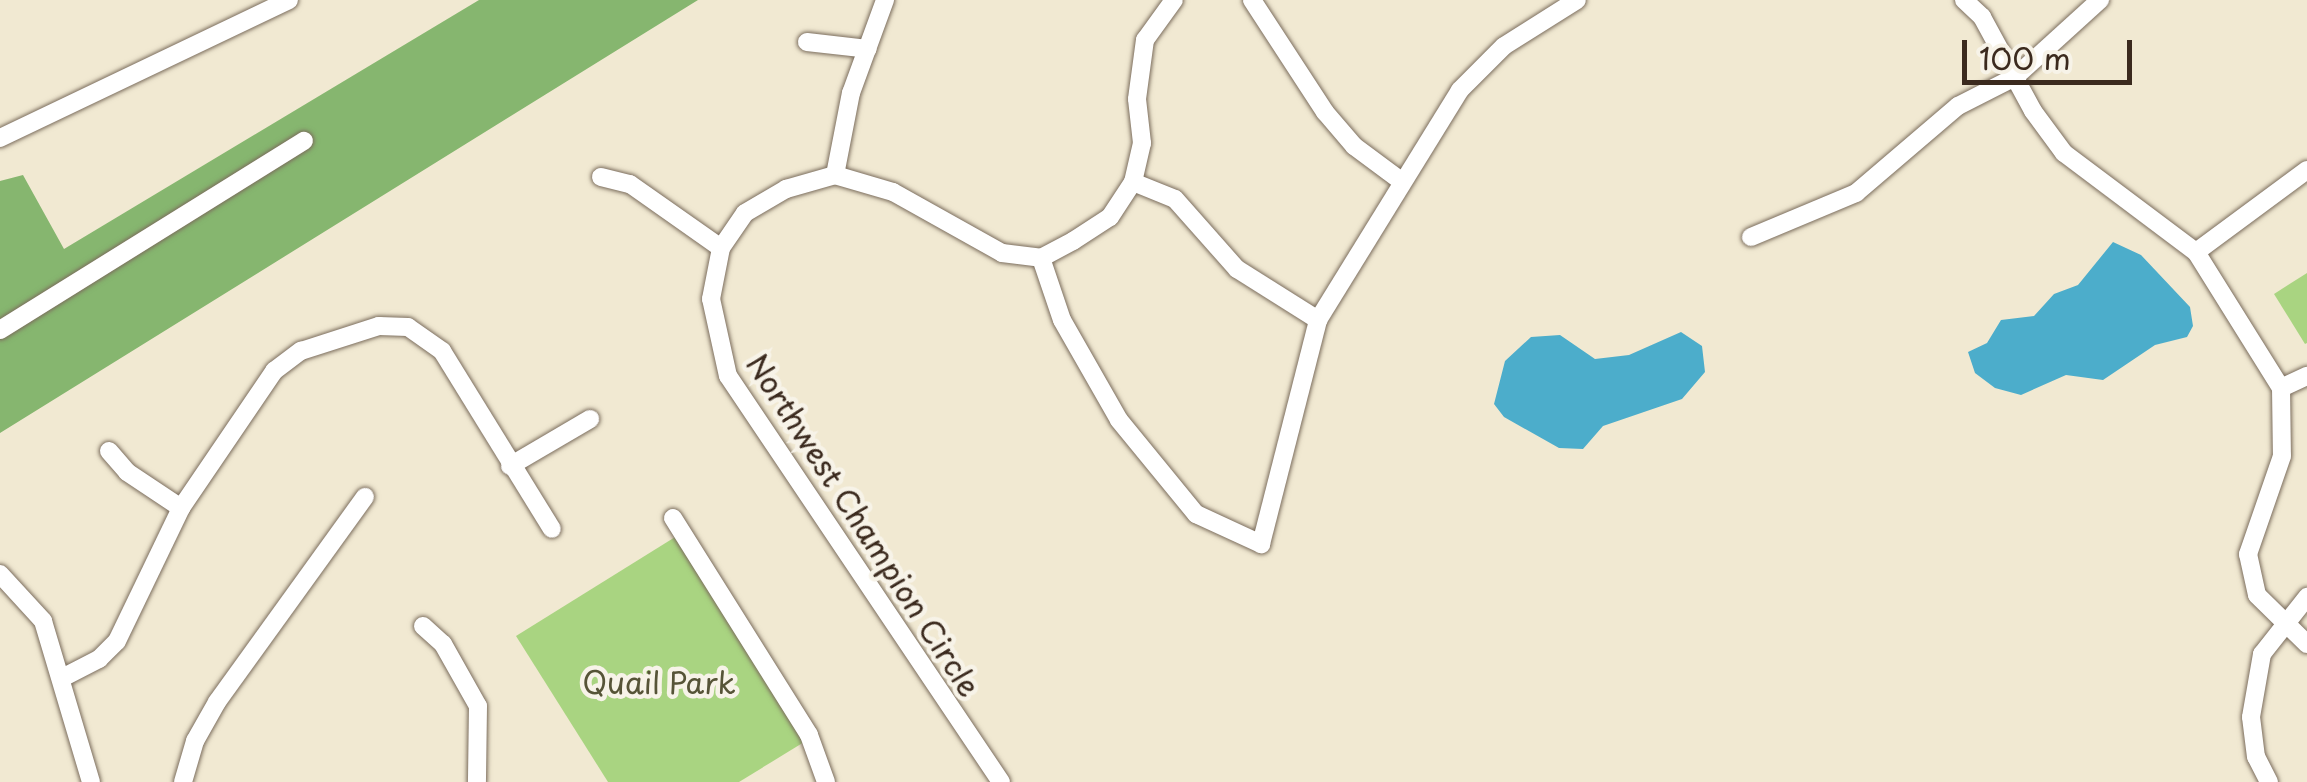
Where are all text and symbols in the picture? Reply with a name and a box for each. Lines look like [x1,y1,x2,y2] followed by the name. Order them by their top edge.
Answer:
[1967,20,2137,82] scale bar
[1979,35,2071,80] text: 100 m
[740,347,988,703] street label: Northwest Champion Circle
[581,664,737,700] park label: Quail Park

